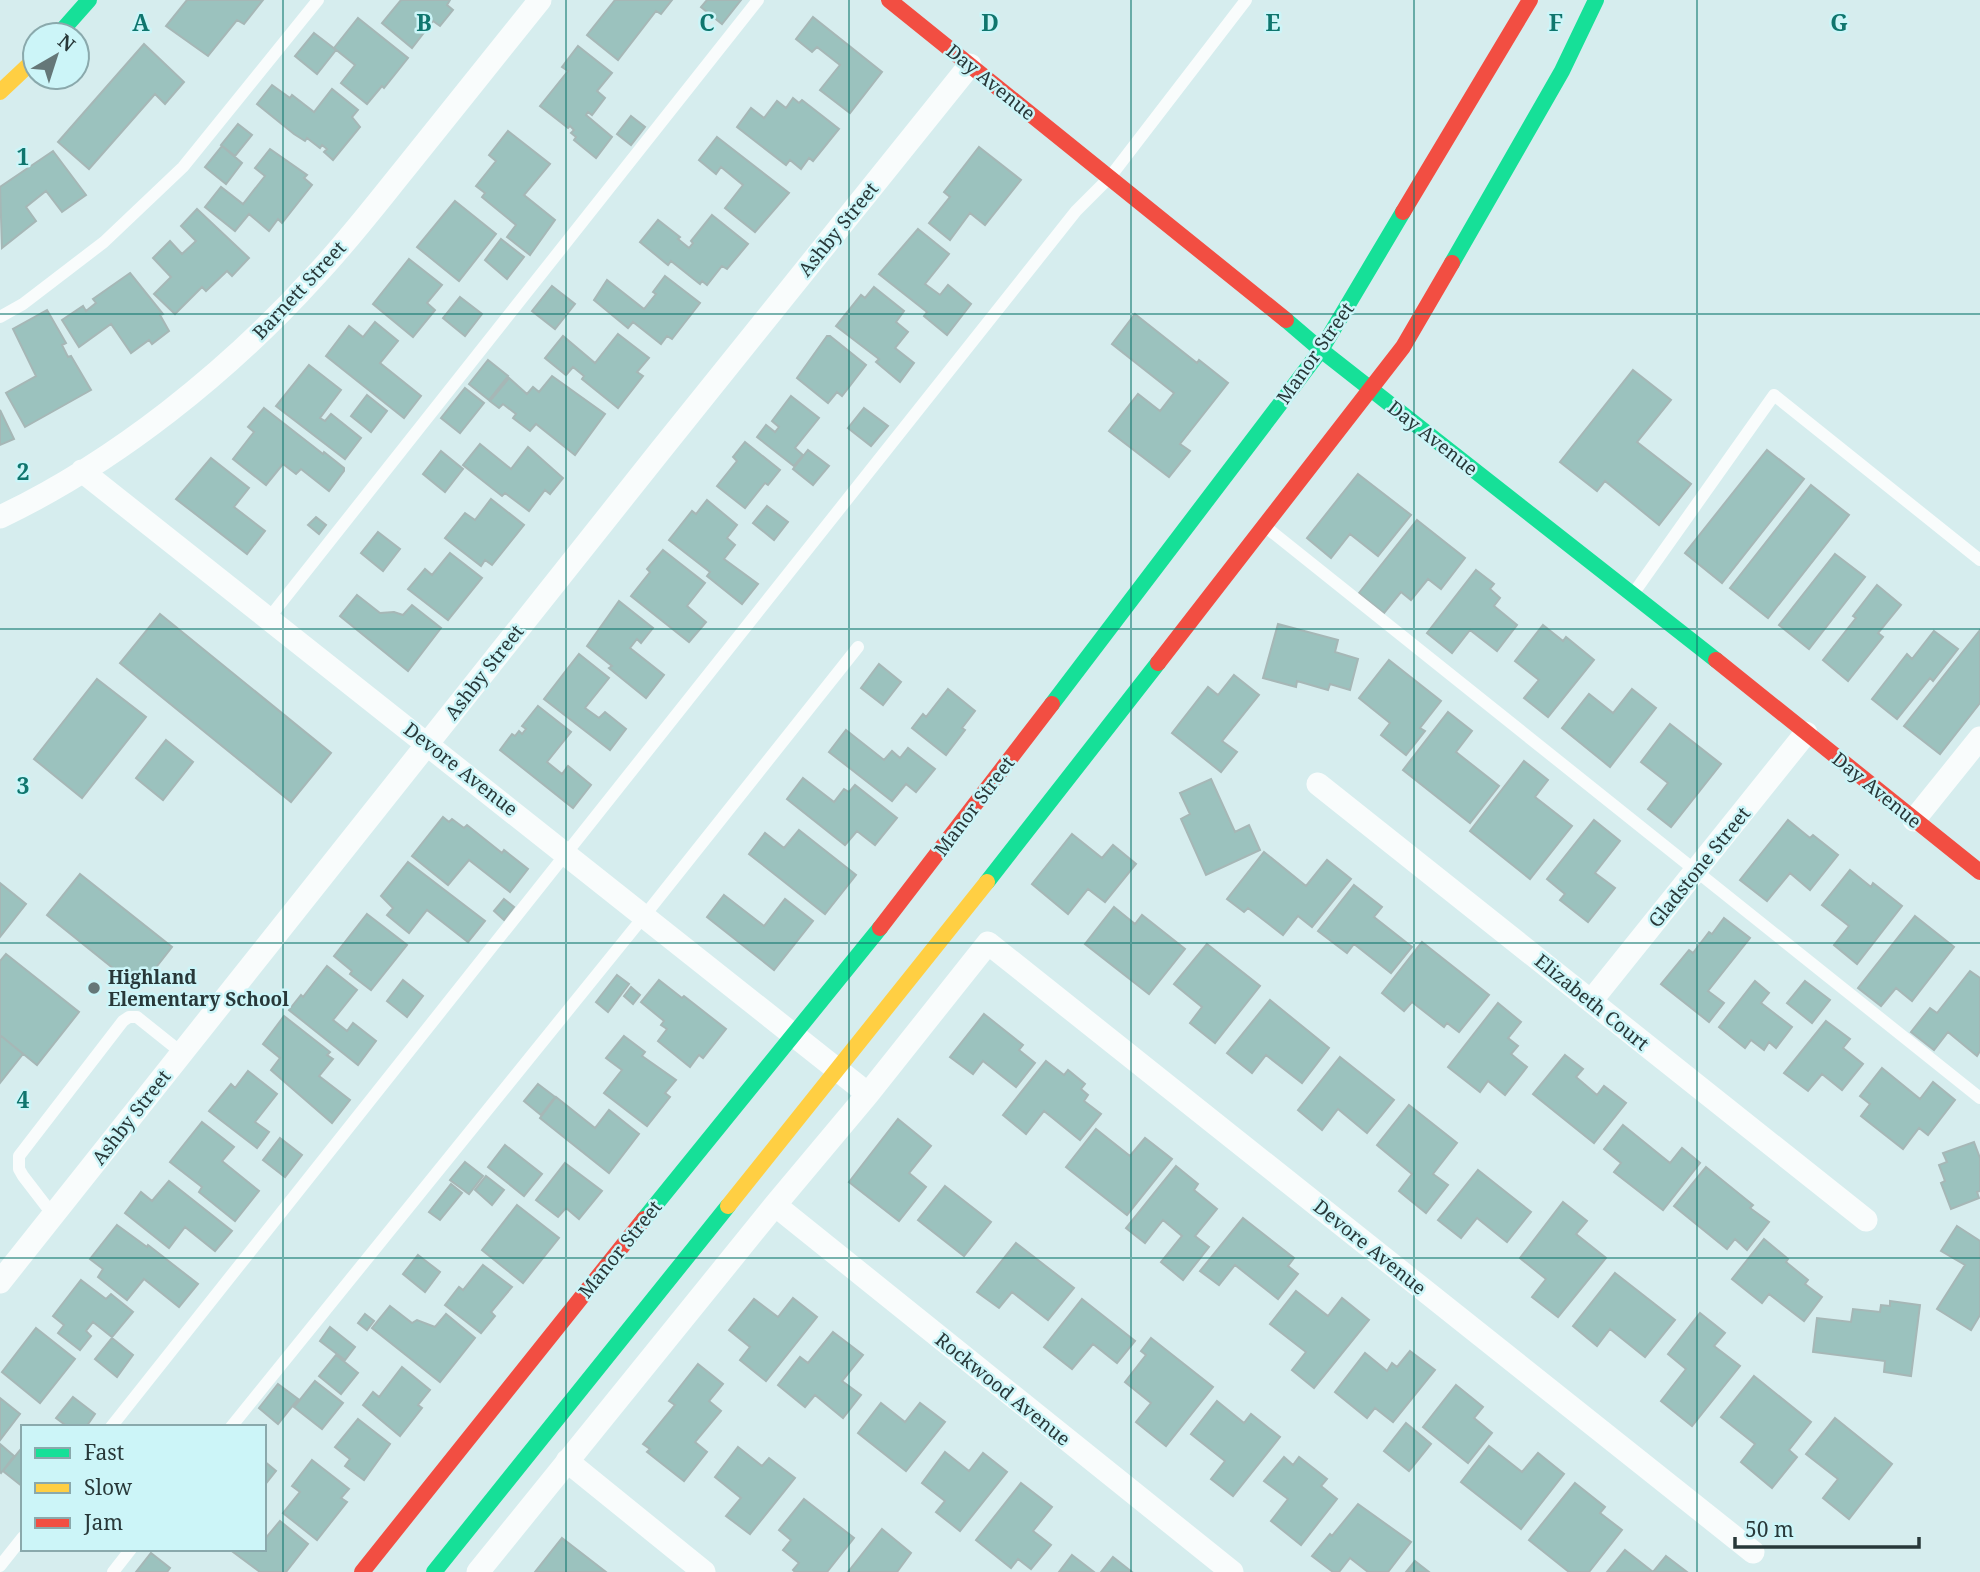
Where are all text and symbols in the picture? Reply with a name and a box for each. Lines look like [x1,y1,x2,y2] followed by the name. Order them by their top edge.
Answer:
[132,6,150,38] text: A
[416,6,432,38] text: B
[699,6,715,38] text: C
[981,6,999,38] text: D
[1265,6,1281,38] text: E
[1549,6,1563,38] text: F
[1830,6,1848,38] text: G
[21,21,91,91] north arrow
[53,28,81,58] text: N
[941,38,1041,126] street label: Day Avenue
[17,140,30,172] text: 1
[792,176,884,281] street label: Ashby Street
[247,235,352,345] street label: Barnett Street
[1270,297,1360,409] street label: Manor Street
[1383,395,1483,481] street label: Day Avenue
[17,455,30,487] text: 2
[439,619,530,725] street label: Ashby Street
[399,716,523,822] street label: Devore Avenue
[1827,746,1927,834] street label: Day Avenue
[928,751,1020,861] street label: Manor Street
[17,769,30,801] text: 3
[1642,801,1756,933] street label: Gladstone Street
[1529,948,1655,1056] street label: Elizabeth Court
[108,964,289,1012] place label: Highland Elementary School
[86,980,102,996] marker: Highland Elementary School
[86,1064,177,1170] street label: Ashby Street
[17,1083,30,1115] text: 4
[573,1194,668,1303] street label: Manor Street
[1308,1194,1432,1300] street label: Devore Avenue
[930,1326,1076,1452] street label: Rockwood Avenue
[21,1425,266,1551] legend
[84,1438,124,1466] text: Fast
[84,1473,133,1501] text: Slow
[1735,1506,1919,1550] scale bar
[83,1508,123,1536] text: Jam
[1745,1515,1794,1543] text: 50 m

